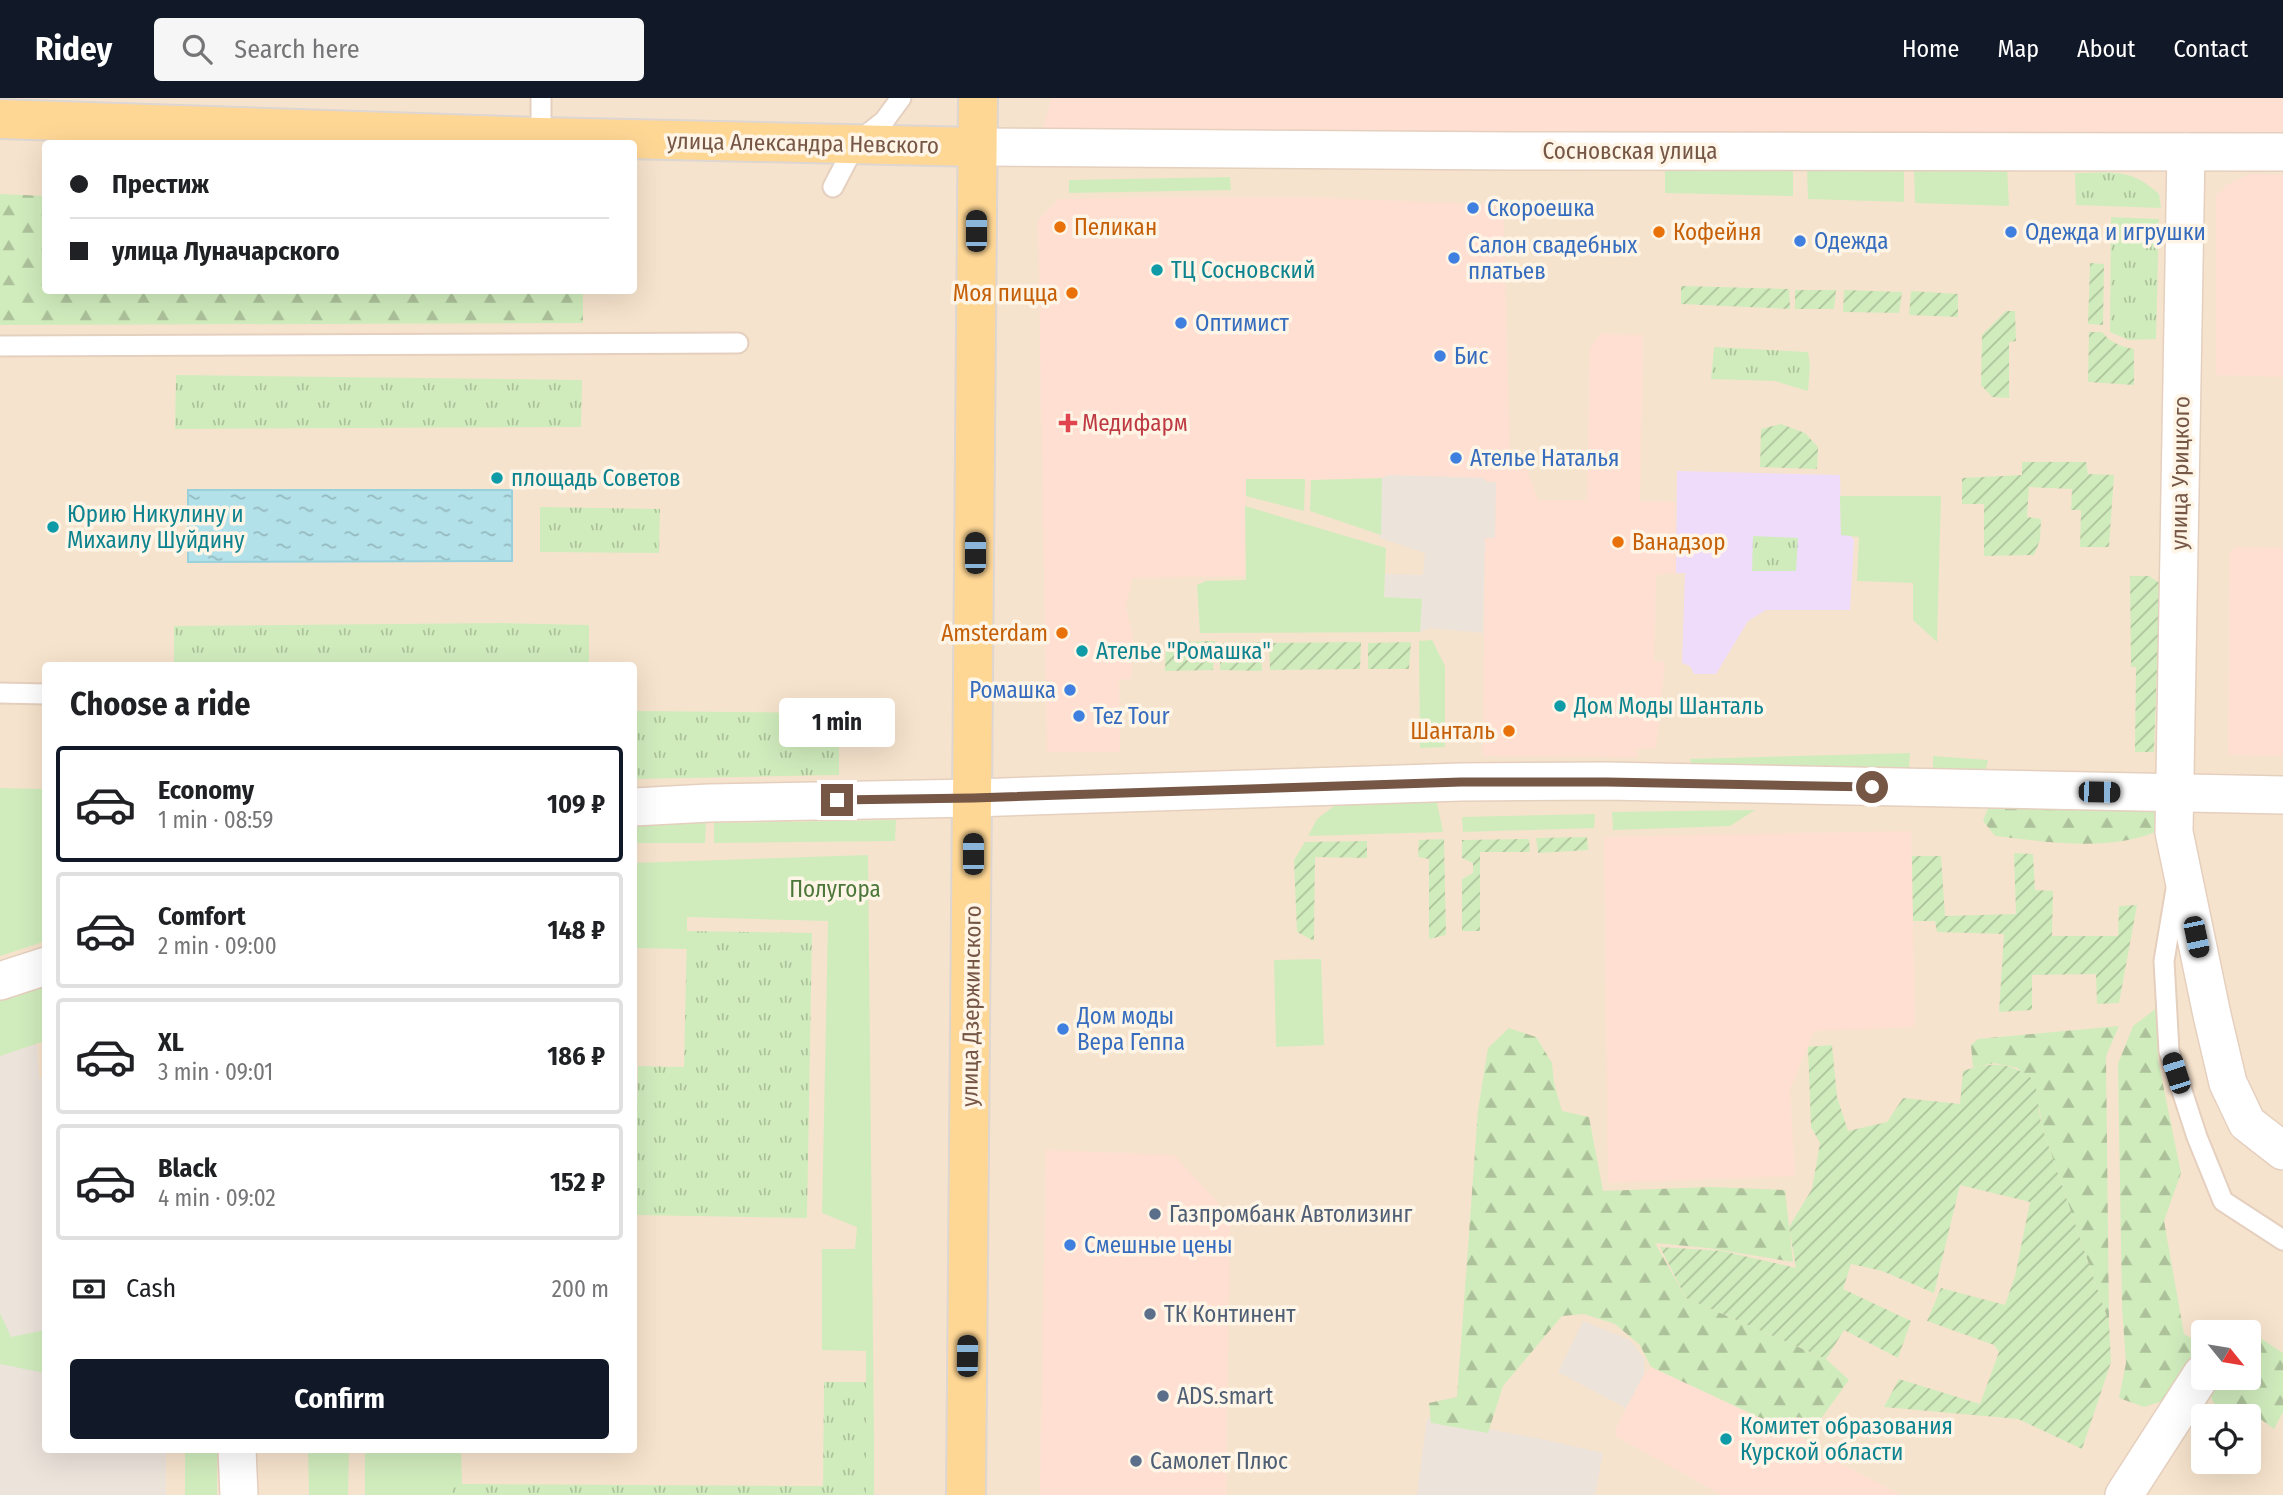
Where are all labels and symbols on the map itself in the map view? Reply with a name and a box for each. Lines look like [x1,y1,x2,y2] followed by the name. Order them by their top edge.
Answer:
[667,127,939,159] street label: улица Александра Невского
[1543,137,1717,165] street label: Сосновская улица
[1487,194,1595,222] place label: Скороешка
[1465,200,1481,216] marker: Скороешка
[966,210,987,252] car
[1074,213,1157,241] place label: Пеликан
[1673,218,1761,246] place label: Кофейня
[2025,218,2206,246] place label: Одежда и игрушки
[1052,219,1068,235] marker: Пеликан
[1651,224,1667,240] marker: Кофейня
[2003,224,2019,240] marker: Одежда и игрушки
[1814,227,1889,255] place label: Одежда
[1468,231,1637,285] place label: Салон свадебных платьев
[1792,233,1808,249] marker: Одежда
[1446,250,1462,266] marker: Салон свадебных платьев
[1171,256,1315,284] place label: ТЦ Сосновский
[1149,262,1165,278] marker: ТЦ Сосновский
[953,279,1058,307] place label: Моя пицца
[1064,285,1080,301] marker: Моя пицца
[1195,309,1290,337] place label: Оптимист
[1173,315,1189,331] marker: Оптимист
[1454,342,1488,370] place label: Бис
[1432,348,1448,364] marker: Бис
[2165,396,2195,550] street label: улица Урицкого
[1082,409,1188,437] place label: Медифарм
[1060,415,1076,431] marker: Медифарм
[1470,444,1619,472] place label: Ателье Наталья
[1448,450,1464,466] marker: Ателье Наталья
[511,464,681,492] place label: площадь Советов
[489,470,505,486] marker: площадь Советов
[67,500,245,554] place label: Юрию Никулину и Михаилу Шуйдину
[45,519,61,535] marker: Юрию Никулину и Михаилу Шуйдину
[1632,528,1725,556] place label: Ванадзор
[965,532,986,574] car
[1610,534,1626,550] marker: Ванадзор
[941,619,1048,647] place label: Amsterdam
[1054,625,1070,641] marker: Amsterdam
[1096,637,1271,665] place label: Ателье "Ромашка"
[1074,643,1090,659] marker: Ателье "Ромашка"
[969,676,1056,704] place label: Ромашка
[1062,682,1078,698] marker: Ромашка
[1573,692,1764,720] place label: Дом Моды Шанталь
[779,698,895,748] callout: 1 min
[1552,698,1568,714] marker: Дом Моды Шанталь
[1093,702,1170,730] place label: Tez Tour
[1071,708,1087,724] marker: Tez Tour
[1410,717,1495,745] place label: Шанталь
[1501,723,1517,739] marker: Шанталь
[1856,771,1888,803] route start
[2078,781,2121,803] car
[821,784,853,816] route end
[963,833,984,875] car
[789,875,881,903] park label: Полугора
[955,905,987,1107] street label: улица Дзержинского
[2182,914,2211,960] car
[1076,1002,1185,1056] place label: Дом моды Вера Геппа
[1055,1021,1071,1037] marker: Дом моды Вера Геппа
[2160,1050,2193,1096] car
[1169,1200,1413,1228] place label: Газпромбанк Автолизинг
[1147,1206,1163,1222] marker: Газпромбанк Автолизинг
[1084,1231,1233,1259] place label: Смешные цены
[1062,1237,1078,1253] marker: Смешные цены
[1164,1300,1296,1328] place label: ТК Континент
[1142,1306,1158,1322] marker: ТК Континент
[2191,1320,2261,1390] north arrow
[957,1335,978,1377] car
[1177,1382,1274,1410] place label: ADS.smart
[1155,1388,1171,1404] marker: ADS.smart
[1740,1412,1953,1466] place label: Комитет образования Курской области
[1718,1431,1734,1447] marker: Комитет образования Курской области
[1150,1447,1288,1475] place label: Самолет Плюс
[1128,1453,1144,1469] marker: Самолет Плюс

